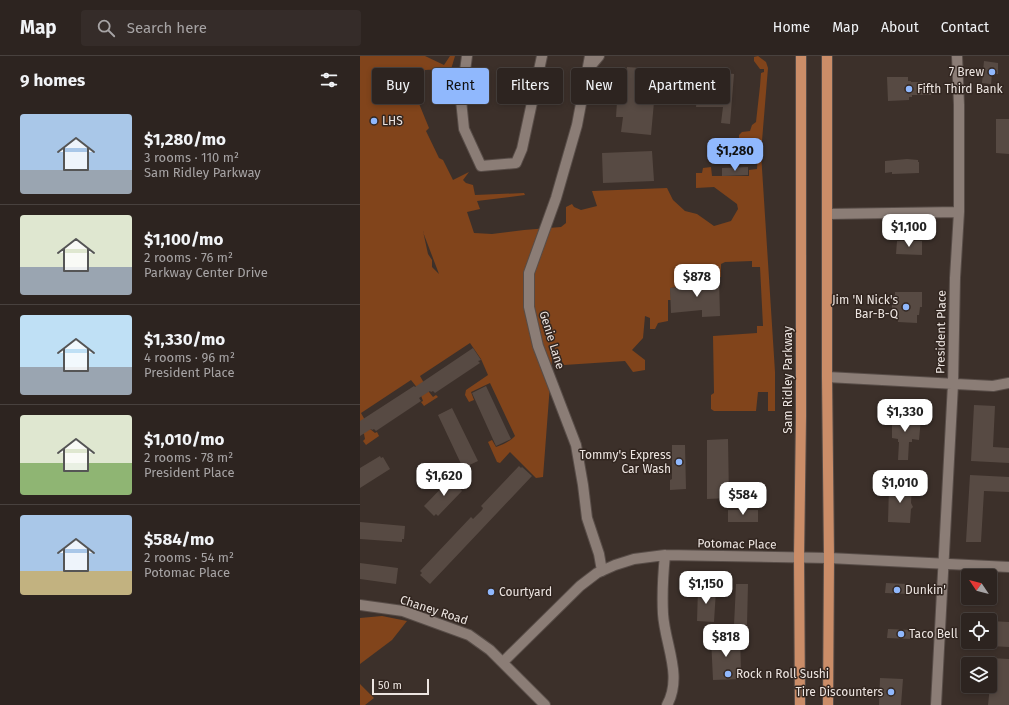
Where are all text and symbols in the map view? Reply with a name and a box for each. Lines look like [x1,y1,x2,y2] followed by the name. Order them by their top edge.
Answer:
[81,10,361,46] search box
[20,16,57,39] text: Map
[95,17,117,39] icon: search
[127,19,207,37] text: Search here
[773,19,810,36] text: Home
[832,19,859,36] text: Map
[881,19,919,36] text: About
[941,19,989,36] text: Contact
[949,65,984,79] place label: 7 Brew
[987,67,997,77] marker: 7 Brew
[372,68,424,104] chip: Buy
[432,68,489,104] chip: Rent
[497,68,563,104] chip: Filters
[571,68,627,104] chip: New
[635,68,730,104] chip: Apartment
[318,69,340,91] icon: filters
[20,70,85,91] text: 9 homes
[917,82,1004,96] place label: Fifth Third Bank
[904,84,914,94] marker: Fifth Third Bank
[382,114,403,128] place label: LHS
[369,116,379,126] marker: LHS
[144,129,226,150] text: $1,280/mo
[52,130,100,178] icon: home
[702,138,768,172] pin: $1,280
[716,143,754,158] text: $1,280
[144,150,239,165] text: 3 rooms · 110 m²
[144,165,261,180] text: Sam Ridley Parkway
[876,214,942,248] pin: $1,100
[891,219,927,234] text: $1,100
[144,229,223,250] text: $1,100/mo
[52,231,100,279] icon: home
[144,250,233,265] text: 2 rooms · 76 m²
[673,264,721,298] pin: $878
[144,265,268,280] text: Parkway Center Drive
[683,269,711,284] text: $878
[933,290,949,374] street label: President Place
[832,293,898,321] place label: Jim 'N Nick's Bar-B-Q
[901,302,911,312] marker: Jim 'N Nick's Bar-B-Q
[537,309,567,371] street label: Genie Lane
[781,326,795,434] street label: Sam Ridley Parkway
[144,329,225,350] text: $1,330/mo
[52,331,100,379] icon: home
[144,350,235,365] text: 4 rooms · 96 m²
[144,365,235,380] text: President Place
[872,399,938,433] pin: $1,330
[886,404,924,419] text: $1,330
[144,429,224,450] text: $1,010/mo
[52,431,100,479] icon: home
[579,448,671,476] place label: Tommy's Express Car Wash
[144,450,233,465] text: 2 rooms · 78 m²
[674,457,684,467] marker: Tommy's Express Car Wash
[411,463,477,497] pin: $1,620
[144,465,235,480] text: President Place
[425,468,463,483] text: $1,620
[867,470,933,504] pin: $1,010
[882,475,918,490] text: $1,010
[719,482,767,516] pin: $584
[728,487,758,502] text: $584
[144,529,214,550] text: $584/mo
[52,531,100,579] icon: home
[697,536,777,552] street label: Potomac Place
[144,550,234,565] text: 2 rooms · 54 m²
[144,565,230,580] text: Potomac Place
[961,569,997,605] north arrow
[961,569,997,693] map controls
[673,571,739,605] pin: $1,150
[688,576,724,591] text: $1,150
[905,583,946,597] place label: Dunkin'
[499,585,552,599] place label: Courtyard
[892,585,902,595] marker: Dunkin'
[486,587,496,597] marker: Courtyard
[398,592,470,628] street label: Chaney Road
[961,613,997,649] button: locate
[702,624,750,658] pin: $818
[909,627,958,641] place label: Taco Bell
[712,629,740,644] text: $818
[896,629,906,639] marker: Taco Bell
[961,657,997,693] button: layers
[736,667,829,681] place label: Rock n Roll Sushi
[723,669,733,679] marker: Rock n Roll Sushi
[372,677,429,696] scale bar
[378,679,402,692] text: 50 m
[795,685,883,699] place label: Tire Discounters
[886,687,896,697] marker: Tire Discounters

